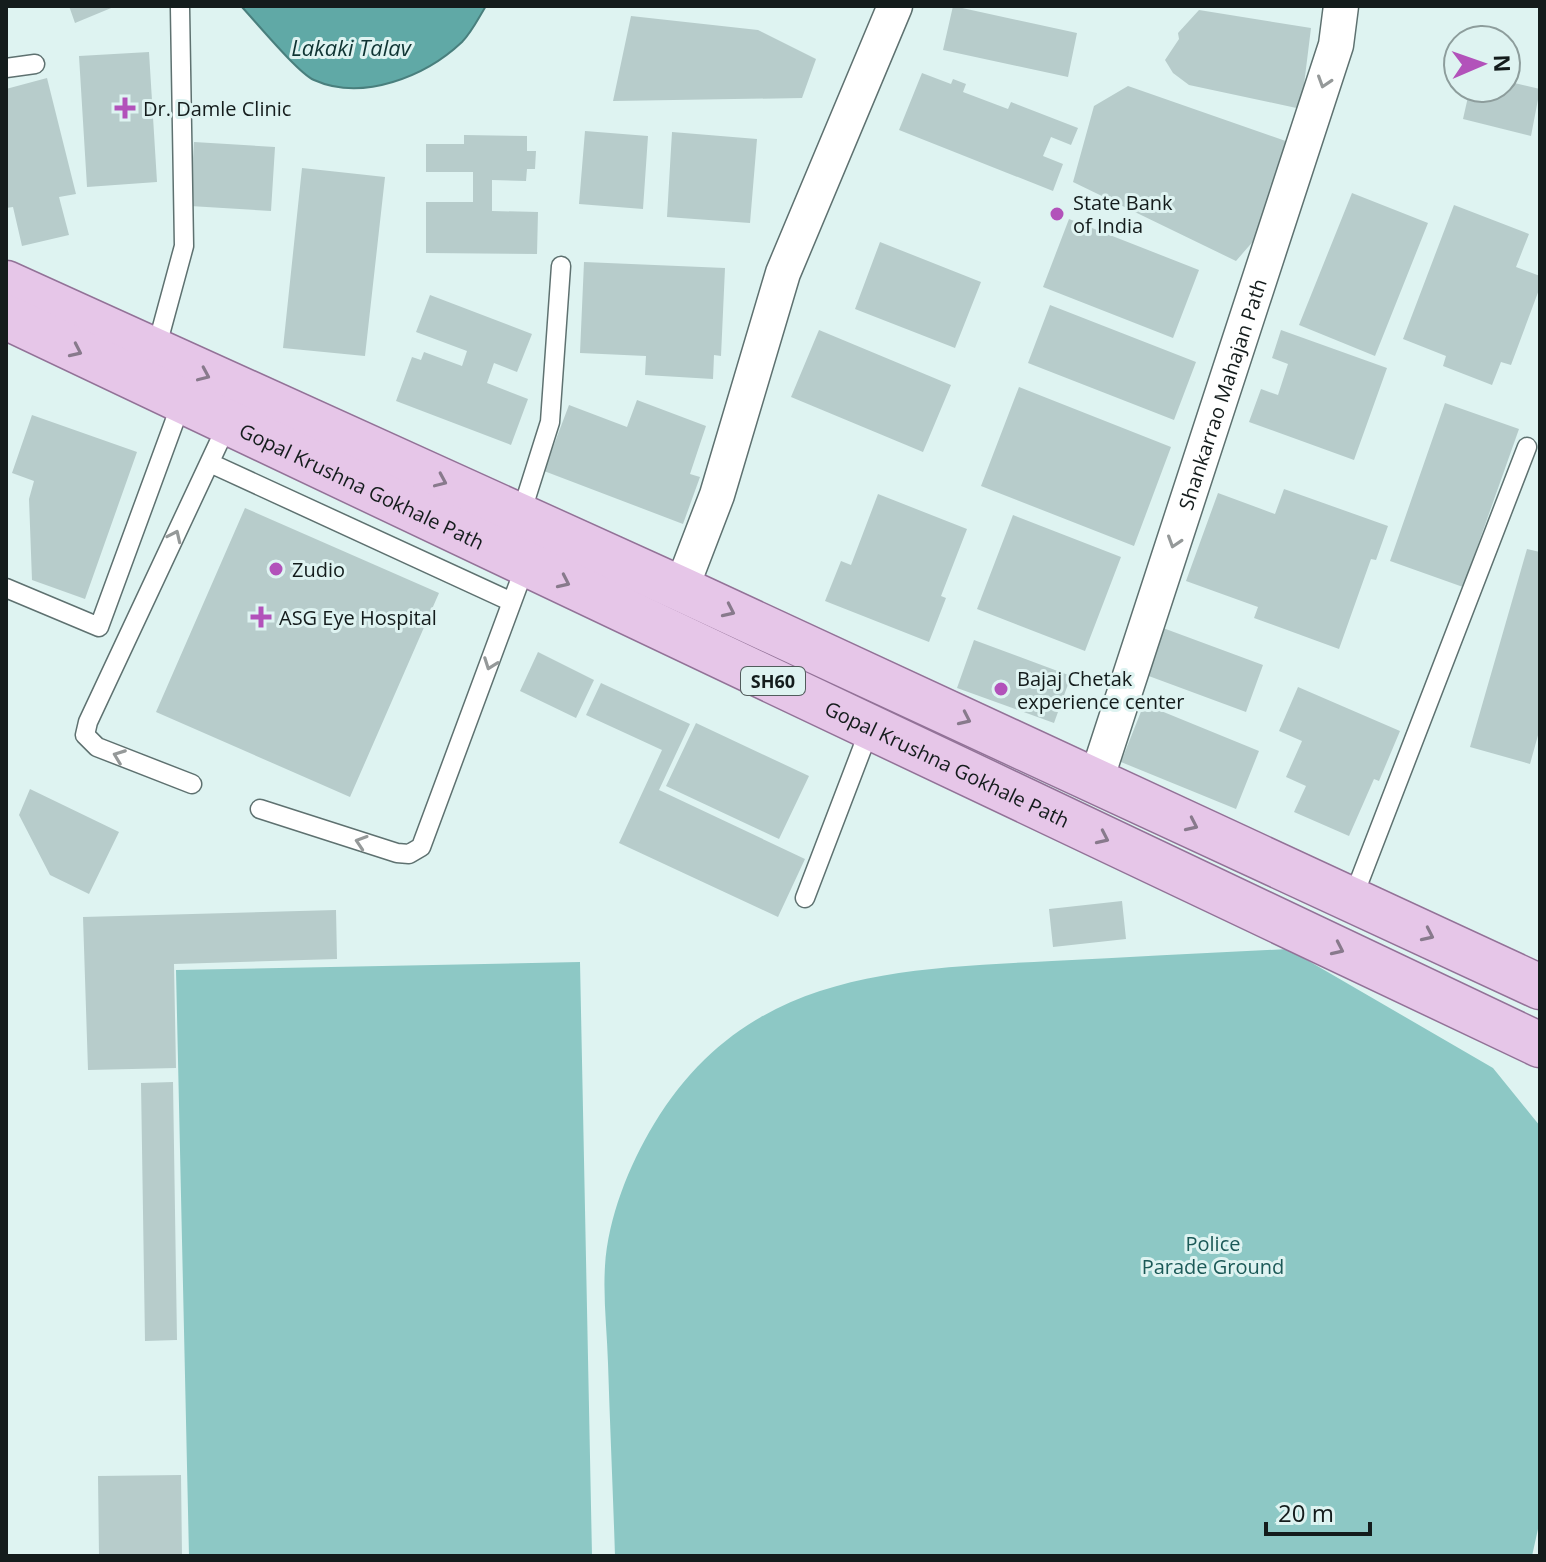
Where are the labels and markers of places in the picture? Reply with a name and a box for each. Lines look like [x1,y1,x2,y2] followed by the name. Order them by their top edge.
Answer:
[143,95,291,122] place label: Dr. Damle Clinic
[114,97,136,119] marker: Dr. Damle Clinic
[1073,189,1173,239] place label: State Bank of India
[1048,205,1066,223] marker: State Bank of India
[292,556,345,583] place label: Zudio
[267,560,285,578] marker: Zudio
[279,604,437,631] place label: ASG Eye Hospital
[250,606,272,628] marker: ASG Eye Hospital
[1017,665,1185,715] place label: Bajaj Chetak experience center
[992,680,1010,698] marker: Bajaj Chetak experience center

